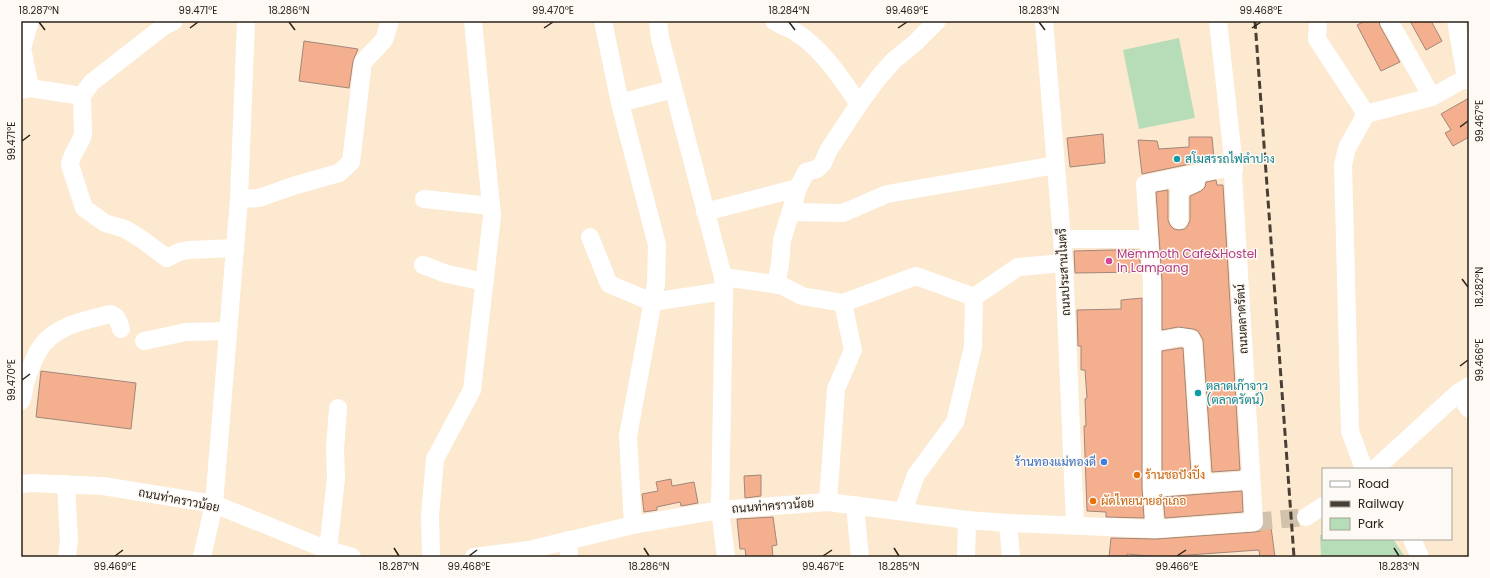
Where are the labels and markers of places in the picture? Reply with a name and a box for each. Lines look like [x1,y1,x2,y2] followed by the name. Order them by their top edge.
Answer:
[1185,150,1275,167] place label: สโมสรรถไฟลำปาง
[1172,154,1182,164] marker: สโมสรรถไฟลำปาง
[1117,245,1257,276] place label: Memmoth Cafe&Hostel In Lampang
[1104,256,1114,266] marker: Memmoth Cafe&Hostel In Lampang
[1206,377,1268,408] place label: ตลาดเก๊าจาว (ตลาดรัตน์)
[1193,388,1203,398] marker: ตลาดเก๊าจาว (ตลาดรัตน์)
[1015,453,1096,470] place label: ร้านทองแม่ทองดี
[1099,457,1109,467] marker: ร้านทองแม่ทองดี
[1145,465,1205,483] place label: ร้านชอปังปิ้ง
[1132,470,1142,480] marker: ร้านชอปังปิ้ง
[1101,492,1186,509] place label: ผัดไทยนายอำเภอ
[1088,496,1098,506] marker: ผัดไทยนายอำเภอ

